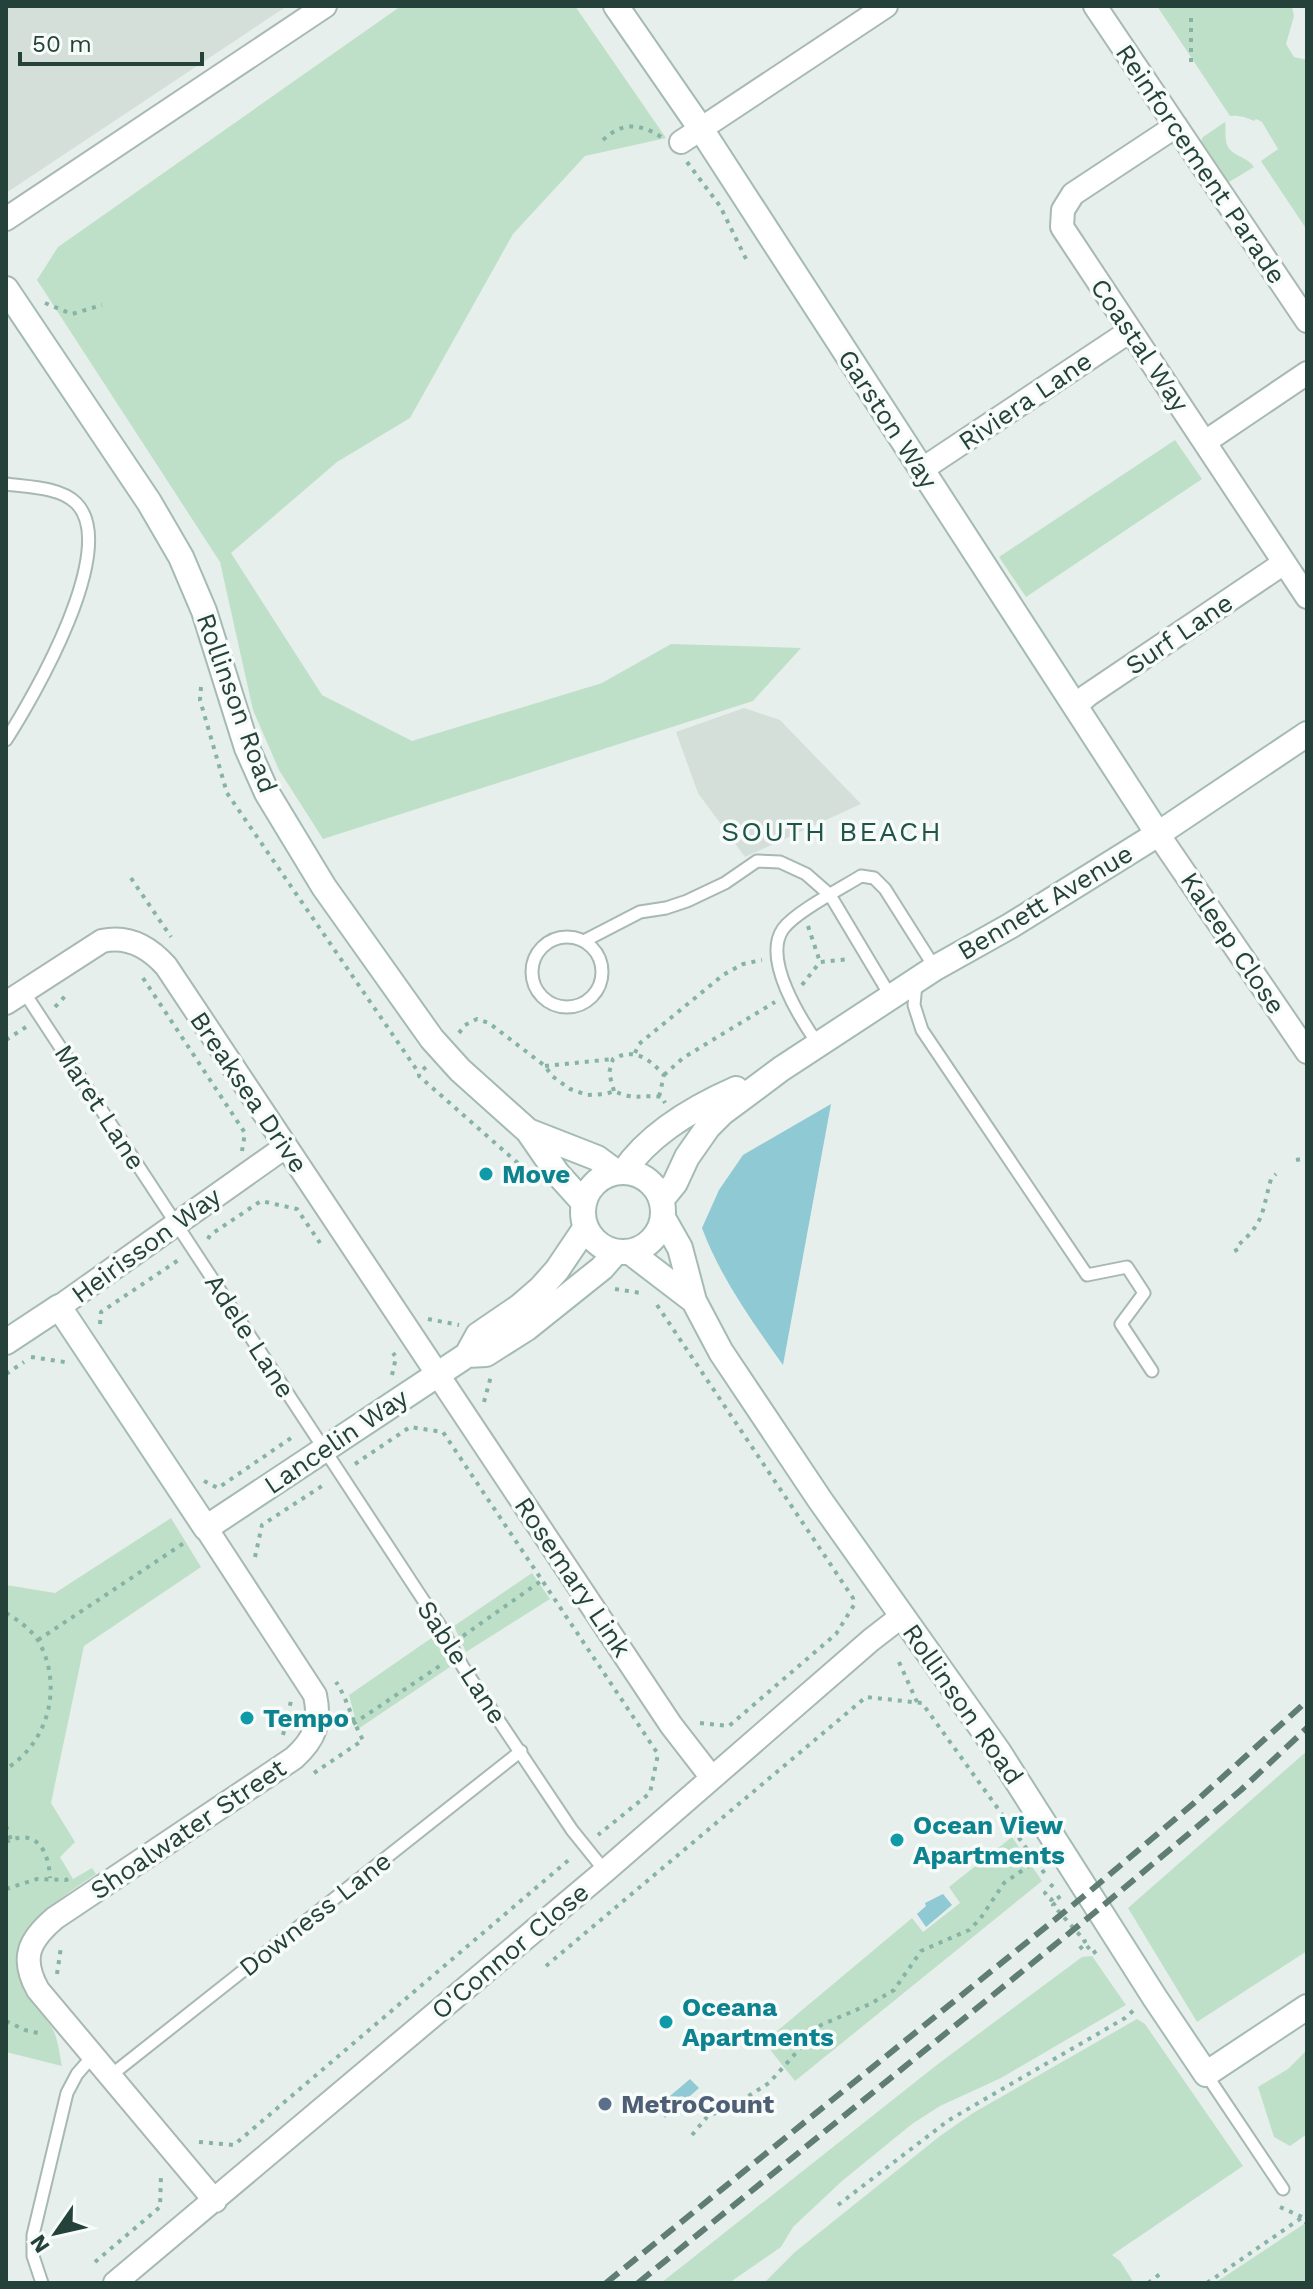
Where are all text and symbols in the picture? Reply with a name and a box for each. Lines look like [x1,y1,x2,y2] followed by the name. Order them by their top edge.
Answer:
[20,16,202,66] scale bar
[32,30,92,58] text: 50 m
[1110,39,1292,289] street label: Reinforcement Parade
[1084,273,1196,418] street label: Coastal Way
[832,344,944,495] street label: Garston Way
[953,345,1097,457] street label: Riviera Lane
[1120,587,1238,681] street label: Surf Lane
[191,609,283,797] street label: Rollinson Road
[721,815,943,848] district label: SOUTH BEACH
[952,838,1138,966] street label: Bennett Avenue
[1175,866,1291,1020] street label: Kaleep Close
[184,1006,314,1178] street label: Breaksea Drive
[49,1039,151,1175] street label: Maret Lane
[502,1159,570,1189] place label: Move
[477,1165,495,1183] marker: Move
[66,1181,227,1309] street label: Heirisson Way
[199,1269,301,1403] street label: Adele Lane
[259,1382,414,1500] street label: Lancelin Way
[509,1491,638,1663] street label: Rosemary Link
[411,1595,513,1729] street label: Sable Lane
[896,1618,1030,1790] street label: Rollinson Road
[263,1703,349,1733] place label: Tempo
[238,1709,256,1727] marker: Tempo
[85,1752,292,1906] street label: Shoalwater Street
[913,1810,1065,1870] place label: Ocean View Apartments
[888,1831,906,1849] marker: Ocean View Apartments
[233,1845,397,1983] street label: Downess Lane
[425,1877,595,2025] street label: O'Connor Close
[682,1992,834,2052] place label: Oceana Apartments
[657,2013,675,2031] marker: Oceana Apartments
[621,2089,775,2119] place label: MetroCount
[596,2095,614,2113] marker: MetroCount
[16,2193,96,2273] north arrow
[25,2230,55,2258] text: N

